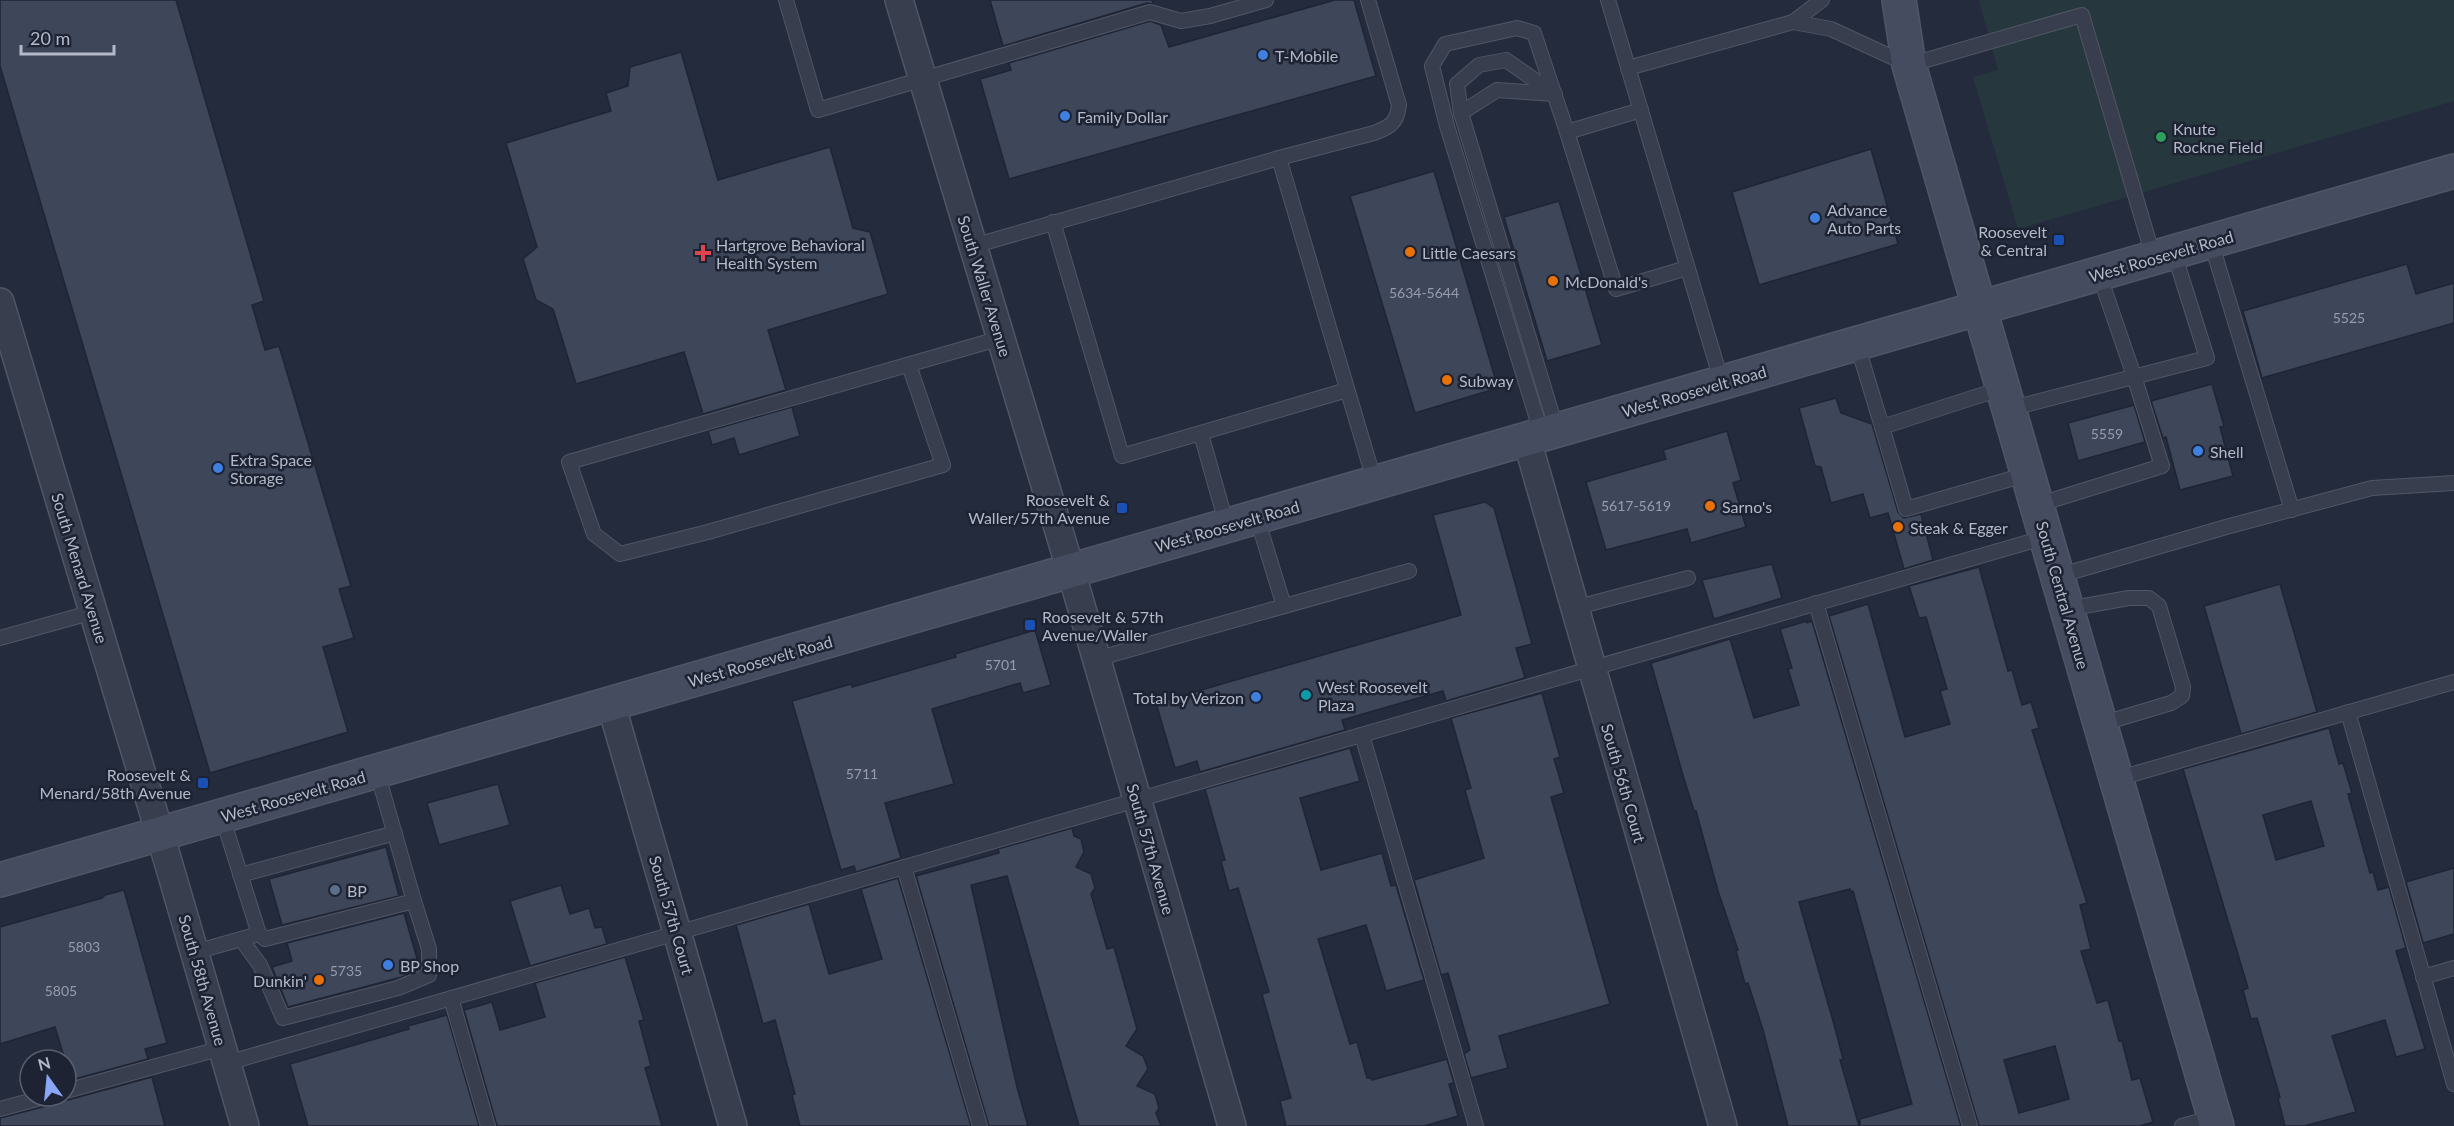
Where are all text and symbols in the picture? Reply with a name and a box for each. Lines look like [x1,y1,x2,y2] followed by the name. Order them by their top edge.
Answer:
[21,18,114,56] scale bar
[30,27,70,49] text: 20 m
[1275,46,1338,65] place label: T-Mobile
[1256,48,1270,62] marker: T-Mobile
[1077,107,1168,126] place label: Family Dollar
[1058,109,1072,123] marker: Family Dollar
[2173,119,2263,156] place label: Knute Rockne Field
[2154,130,2168,144] marker: Knute Rockne Field
[1827,200,1901,237] place label: Advance Auto Parts
[1808,211,1822,225] marker: Advance Auto Parts
[954,213,1016,359] street label: South Waller Avenue
[1978,222,2047,259] place label: Roosevelt & Central
[2087,226,2235,286] street label: West Roosevelt Road
[2052,233,2066,247] marker: Roosevelt & Central
[716,235,865,272] place label: Hartgrove Behavioral Health System
[1422,243,1516,262] place label: Little Caesars
[694,244,712,262] marker: Hartgrove Behavioral Health System
[1403,245,1417,259] marker: Little Caesars
[1565,272,1648,291] place label: McDonald's
[1546,274,1560,288] marker: McDonald's
[1389,284,1459,301] house number: 5634-5644
[2333,309,2365,326] house number: 5525
[1620,361,1768,421] street label: West Roosevelt Road
[1459,371,1515,390] place label: Subway
[1440,373,1454,387] marker: Subway
[2091,425,2123,442] house number: 5559
[2210,442,2243,461] place label: Shell
[2191,444,2205,458] marker: Shell
[230,450,312,487] place label: Extra Space Storage
[211,461,225,475] marker: Extra Space Storage
[48,490,112,646] street label: South Menard Avenue
[968,490,1111,527] place label: Roosevelt & Waller/57th Avenue
[1153,496,1301,556] street label: West Roosevelt Road
[1601,497,1671,514] house number: 5617-5619
[1722,497,1772,516] place label: Sarno's
[1703,499,1717,513] marker: Sarno's
[1115,501,1129,515] marker: Roosevelt & Waller/57th Avenue
[1910,518,2008,537] place label: Steak & Egger
[2033,519,2093,671] street label: South Central Avenue
[1891,520,1905,534] marker: Steak & Egger
[1042,607,1164,644] place label: Roosevelt & 57th Avenue/Waller
[1023,618,1037,632] marker: Roosevelt & 57th Avenue/Waller
[686,631,834,691] street label: West Roosevelt Road
[985,656,1017,673] house number: 5701
[1318,677,1428,714] place label: West Roosevelt Plaza
[1133,688,1244,707] place label: Total by Verizon
[1299,688,1313,702] marker: West Roosevelt Plaza
[1249,690,1263,704] marker: Total by Verizon
[1598,721,1650,845] street label: South 56th Court
[40,765,192,802] place label: Roosevelt & Menard/58th Avenue
[846,765,878,782] house number: 5711
[219,766,367,826] street label: West Roosevelt Road
[196,776,210,790] marker: Roosevelt & Menard/58th Avenue
[1123,781,1179,917] street label: South 57th Avenue
[646,853,698,977] street label: South 57th Court
[347,881,367,900] place label: BP
[328,883,342,897] marker: BP
[175,912,231,1048] street label: South 58th Avenue
[68,938,100,955] house number: 5803
[400,956,459,975] place label: BP Shop
[381,958,395,972] marker: BP Shop
[330,962,362,979] house number: 5735
[253,971,307,990] place label: Dunkin'
[312,973,326,987] marker: Dunkin'
[45,982,77,999] house number: 5805
[18,1048,78,1108] north arrow
[36,1052,52,1074] text: N

